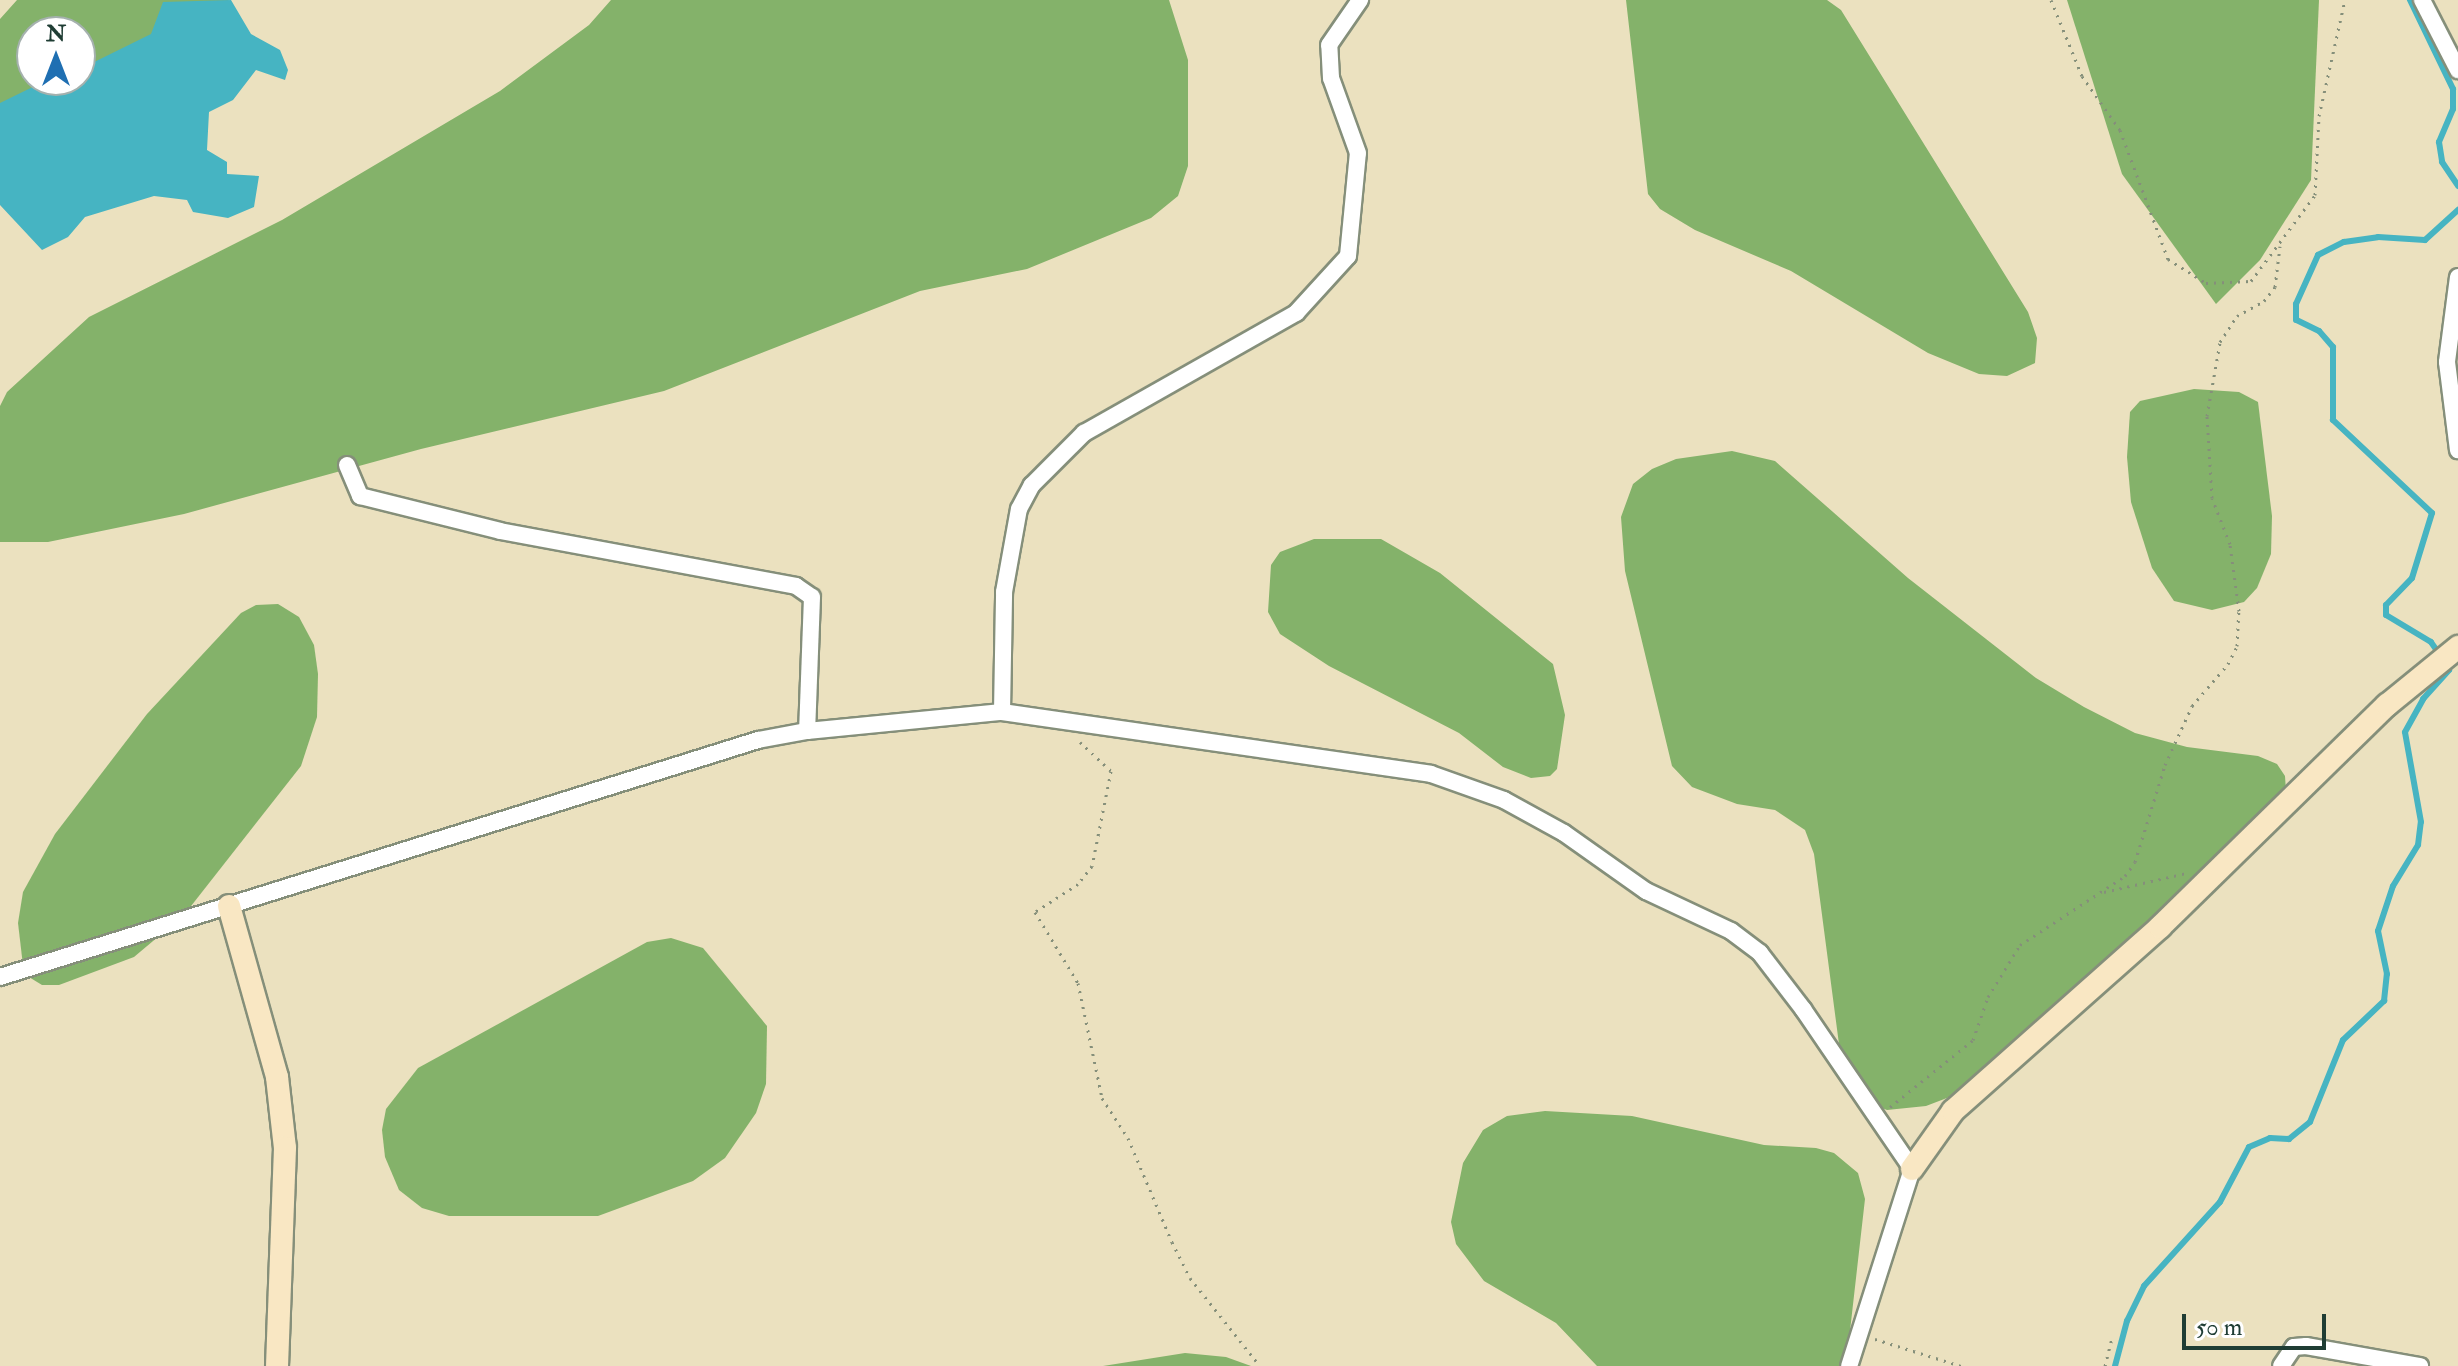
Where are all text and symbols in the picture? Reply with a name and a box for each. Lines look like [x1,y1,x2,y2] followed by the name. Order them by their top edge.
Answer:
[16,16,96,96] north arrow
[46,20,66,48] text: N
[2186,1298,2330,1348] scale bar
[2196,1312,2242,1343] text: 50 m

